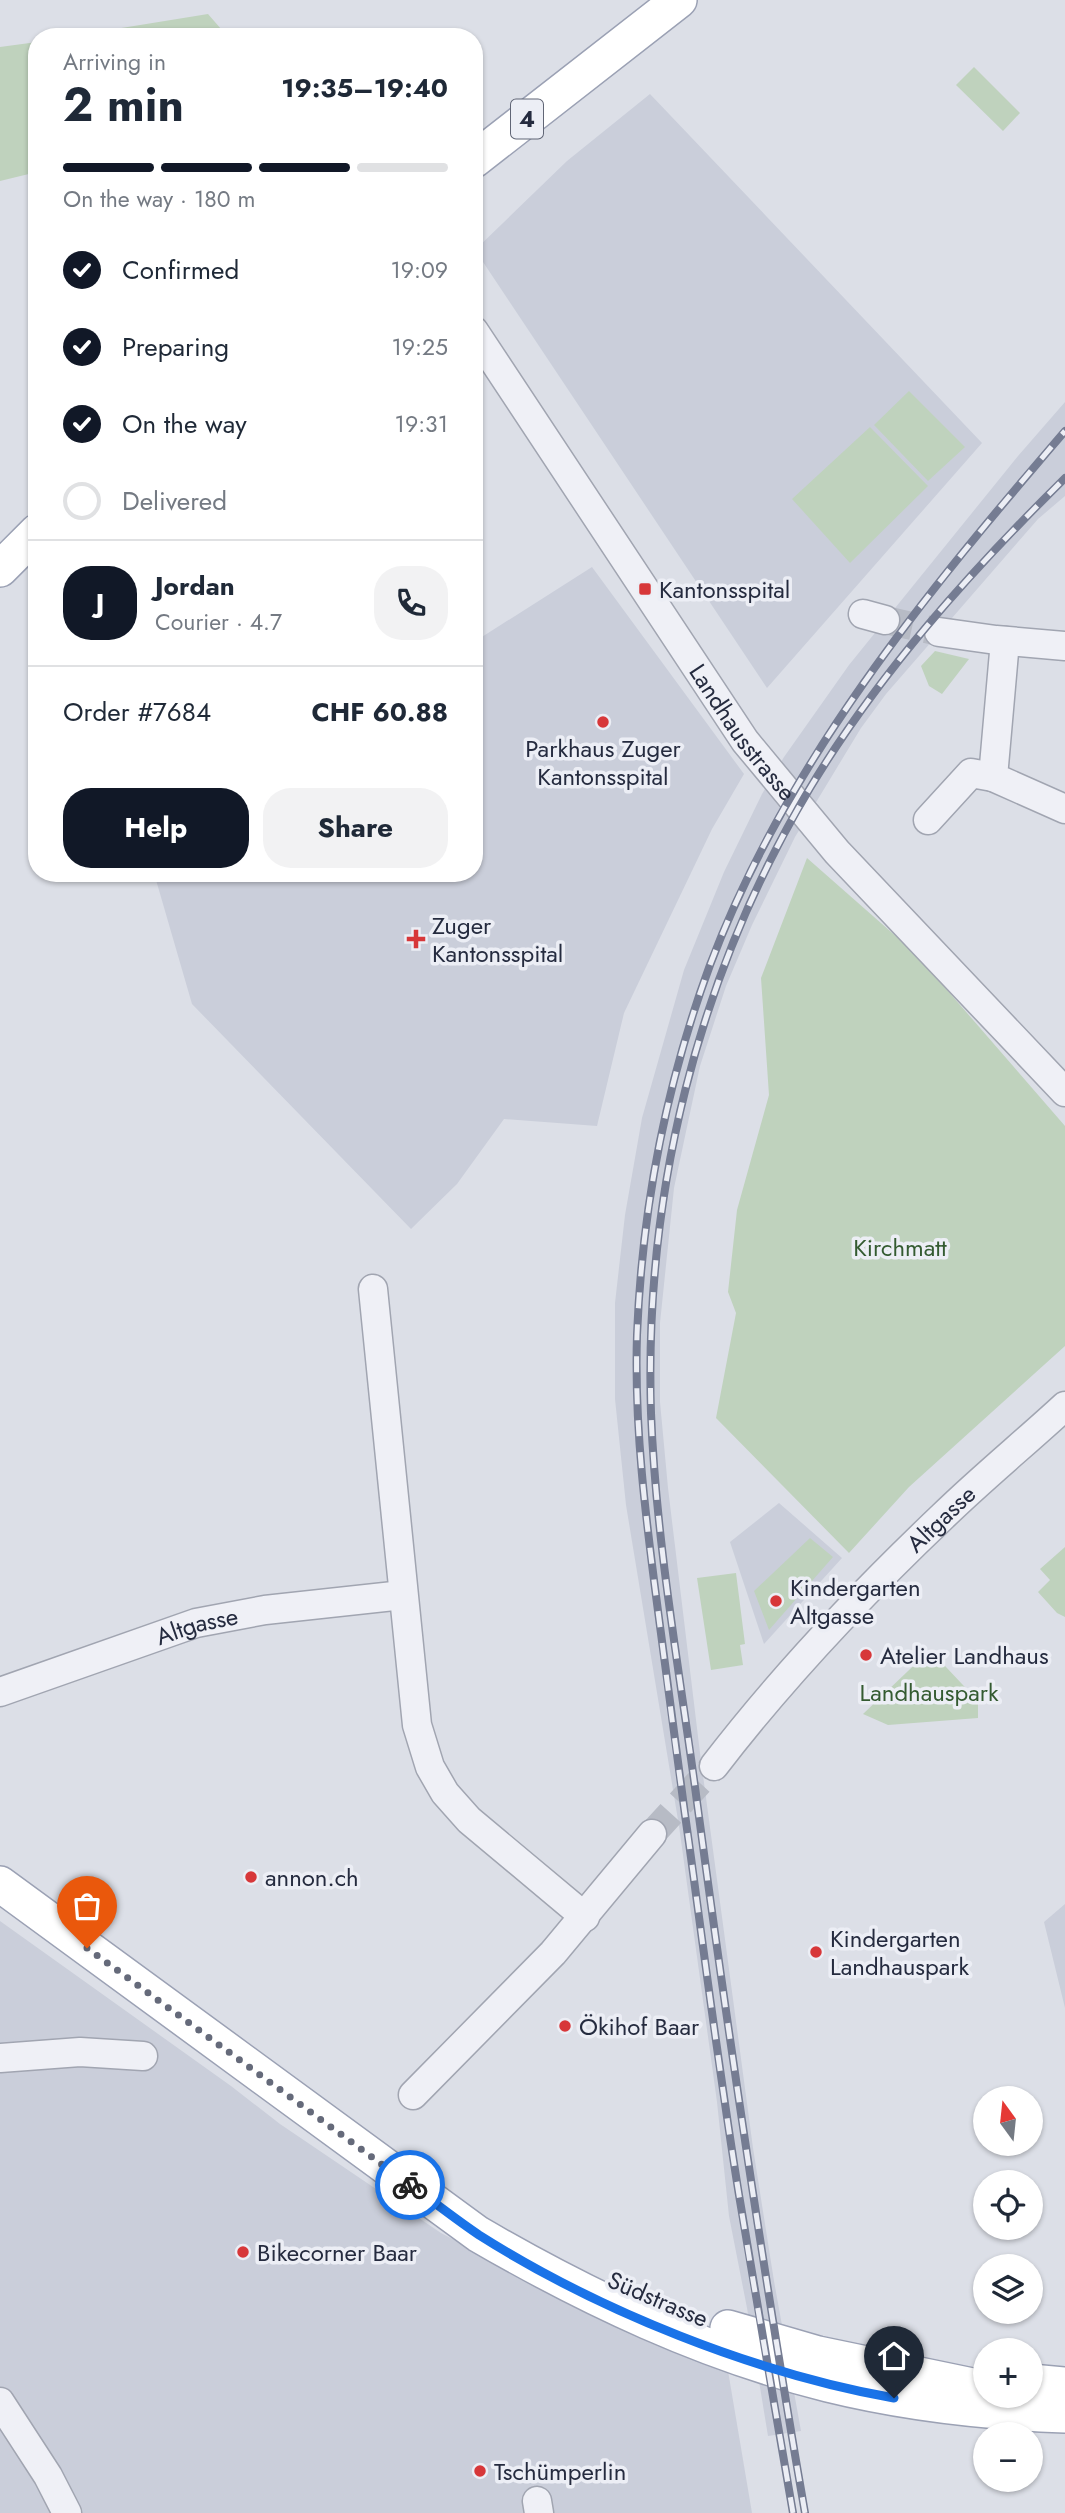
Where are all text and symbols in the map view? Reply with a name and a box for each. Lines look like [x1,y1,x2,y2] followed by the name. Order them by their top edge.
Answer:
[63,45,166,79] text: Arriving in
[281,69,448,107] text: 19:35–19:40
[63,72,184,138] text: 2 min
[511,100,543,138] road number: 4
[63,182,255,216] text: On the way · 180 m
[63,251,101,289] icon: check
[122,251,239,289] text: Confirmed
[390,253,448,287] text: 19:09
[63,328,101,366] icon: check
[122,328,229,366] text: Preparing
[391,330,448,364] text: 19:25
[63,405,101,443] icon: check
[122,405,247,443] text: On the way
[395,407,448,441] text: 19:31
[122,482,227,520] text: Delivered
[374,566,448,640] button: phone
[155,567,235,605] text: Jordan
[659,572,790,607] place label: Kantonsspital
[637,581,653,597] marker: Kantonsspital
[96,584,104,622] text: J
[155,605,282,639] text: Courier · 4.7
[681,657,805,808] street label: Landhausstrasse
[63,693,211,731] text: Order #7684
[312,693,448,731] text: CHF 60.88
[595,714,611,730] marker: Parkhaus Zuger Kantonsspital
[525,731,682,794] place label: Parkhaus Zuger Kantonsspital
[63,788,249,868] button: Help
[263,788,448,868] button: Share
[432,908,563,971] place label: Zuger Kantonsspital
[406,929,426,949] marker: Zuger Kantonsspital
[853,1230,947,1265] park label: Kirchmatt
[898,1477,983,1560] street label: Altgasse
[790,1570,921,1633] place label: Kindergarten Altgasse
[768,1593,784,1609] marker: Kindergarten Altgasse
[151,1598,241,1653] street label: Altgasse
[880,1638,1049,1673] place label: Atelier Landhaus
[858,1647,874,1663] marker: Atelier Landhaus
[859,1675,999,1710] park label: Landhauspark
[265,1860,359,1895] place label: annon.ch
[243,1869,259,1885] marker: annon.ch
[57,1876,117,1948] pin
[68,1887,106,1925] icon: bag
[830,1921,969,1984] place label: Kindergarten Landhauspark
[808,1944,824,1960] marker: Kindergarten Landhauspark
[579,2009,700,2044] place label: Ökihof Baar
[557,2018,573,2034] marker: Ökihof Baar
[973,2086,1043,2156] north arrow
[973,2086,1043,2492] map controls
[375,2150,445,2220] courier
[391,2166,429,2204] icon: bike
[973,2170,1043,2240] button: locate
[257,2235,418,2270] place label: Bikecorner Baar
[235,2244,251,2260] marker: Bikecorner Baar
[973,2254,1043,2324] button: layers
[602,2262,714,2336] street label: Südstrasse
[864,2326,924,2398] pin
[875,2337,913,2375] icon: home
[973,2338,1043,2408] button: +
[973,2422,1043,2492] button: −
[494,2454,626,2489] place label: Tschümperlin
[472,2463,488,2479] marker: Tschümperlin

